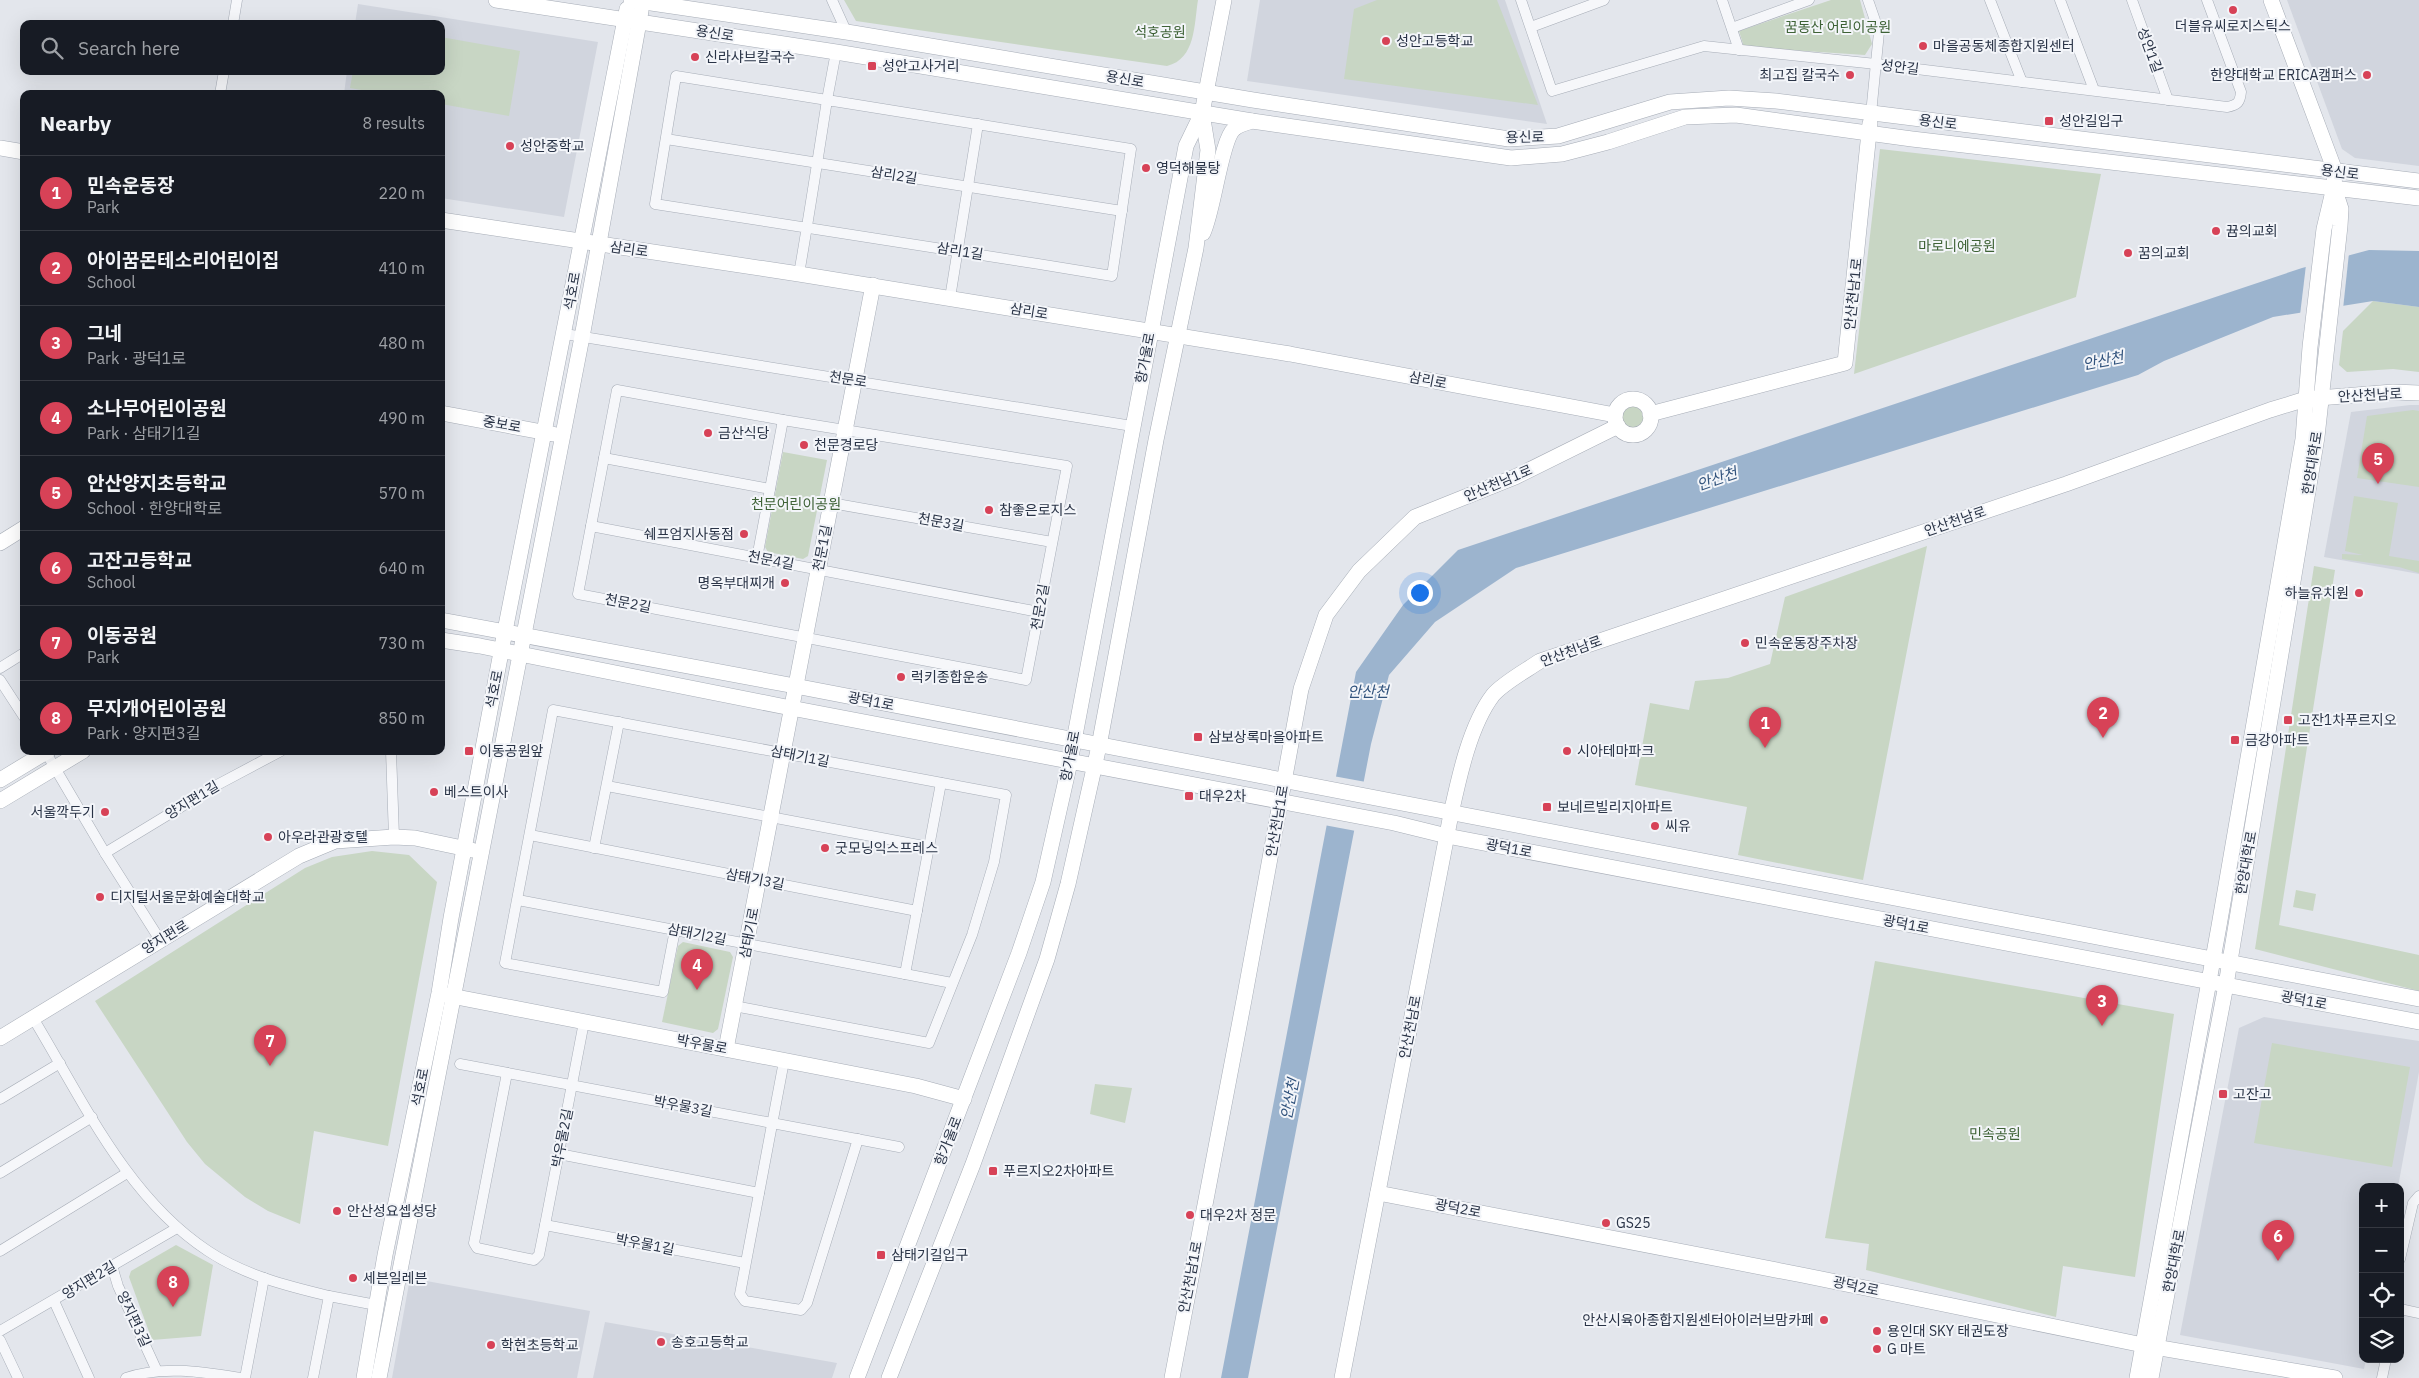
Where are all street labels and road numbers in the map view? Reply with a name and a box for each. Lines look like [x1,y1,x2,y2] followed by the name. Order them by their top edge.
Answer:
[695,21,736,45] street label: 용신로
[2133,25,2167,75] street label: 성안1길
[1880,56,1920,78] street label: 성안길
[1104,67,1146,91] street label: 용신로
[1918,111,1958,133] street label: 용신로
[1506,128,1545,146] street label: 용신로
[2320,161,2360,183] street label: 용신로
[869,162,919,188] street label: 삼리2길
[609,237,650,261] street label: 삼리로
[935,238,985,264] street label: 삼리1길
[1840,257,1866,331] street label: 안산천남1로
[560,270,584,312] street label: 석호로
[1009,299,1050,323] street label: 삼리로
[1131,331,1159,385] street label: 항가울로
[828,367,869,391] street label: 천문로
[1407,367,1449,393] street label: 삼리로
[2337,384,2403,406] street label: 안산천남로
[481,412,523,436] street label: 중보로
[2298,430,2326,496] street label: 한양대학로
[1461,460,1535,506] street label: 안산천남1로
[1922,502,1988,540] street label: 안산천남로
[916,509,966,535] street label: 천문3길
[809,523,835,573] street label: 천문1길
[746,547,796,573] street label: 천문4길
[1027,582,1053,632] street label: 천문2길
[603,590,653,616] street label: 천문2길
[1538,631,1604,670] street label: 안산천남로
[481,668,507,710] street label: 석호로
[846,688,896,714] street label: 광덕1로
[1056,729,1084,783] street label: 항가울로
[769,741,831,771] street label: 삼태기1길
[162,777,222,823] street label: 양지편1길
[1262,783,1292,858] street label: 안산천남1로
[2232,830,2260,896] street label: 한양대학로
[1484,835,1534,861] street label: 광덕1로
[724,864,786,894] street label: 삼태기3길
[735,906,763,960] street label: 삼태기로
[1881,911,1931,937] street label: 광덕1로
[138,916,192,958] street label: 양지편로
[666,919,728,949] street label: 삼태기2길
[2279,987,2329,1013] street label: 광덕1로
[1395,994,1425,1060] street label: 안산천남로
[675,1030,729,1058] street label: 박우물로
[407,1066,433,1108] street label: 석호로
[652,1091,714,1121] street label: 박우물3길
[547,1107,577,1169] street label: 박우물2길
[930,1114,966,1168] street label: 항가울로
[1433,1195,1483,1221] street label: 광덕2로
[2159,1228,2189,1294] street label: 한양대학로
[614,1229,676,1259] street label: 박우물1길
[1174,1239,1206,1314] street label: 안산천남1로
[59,1257,119,1303] street label: 양지편2길
[1831,1272,1881,1300] street label: 광덕2로
[113,1288,155,1350] street label: 양지편3길

